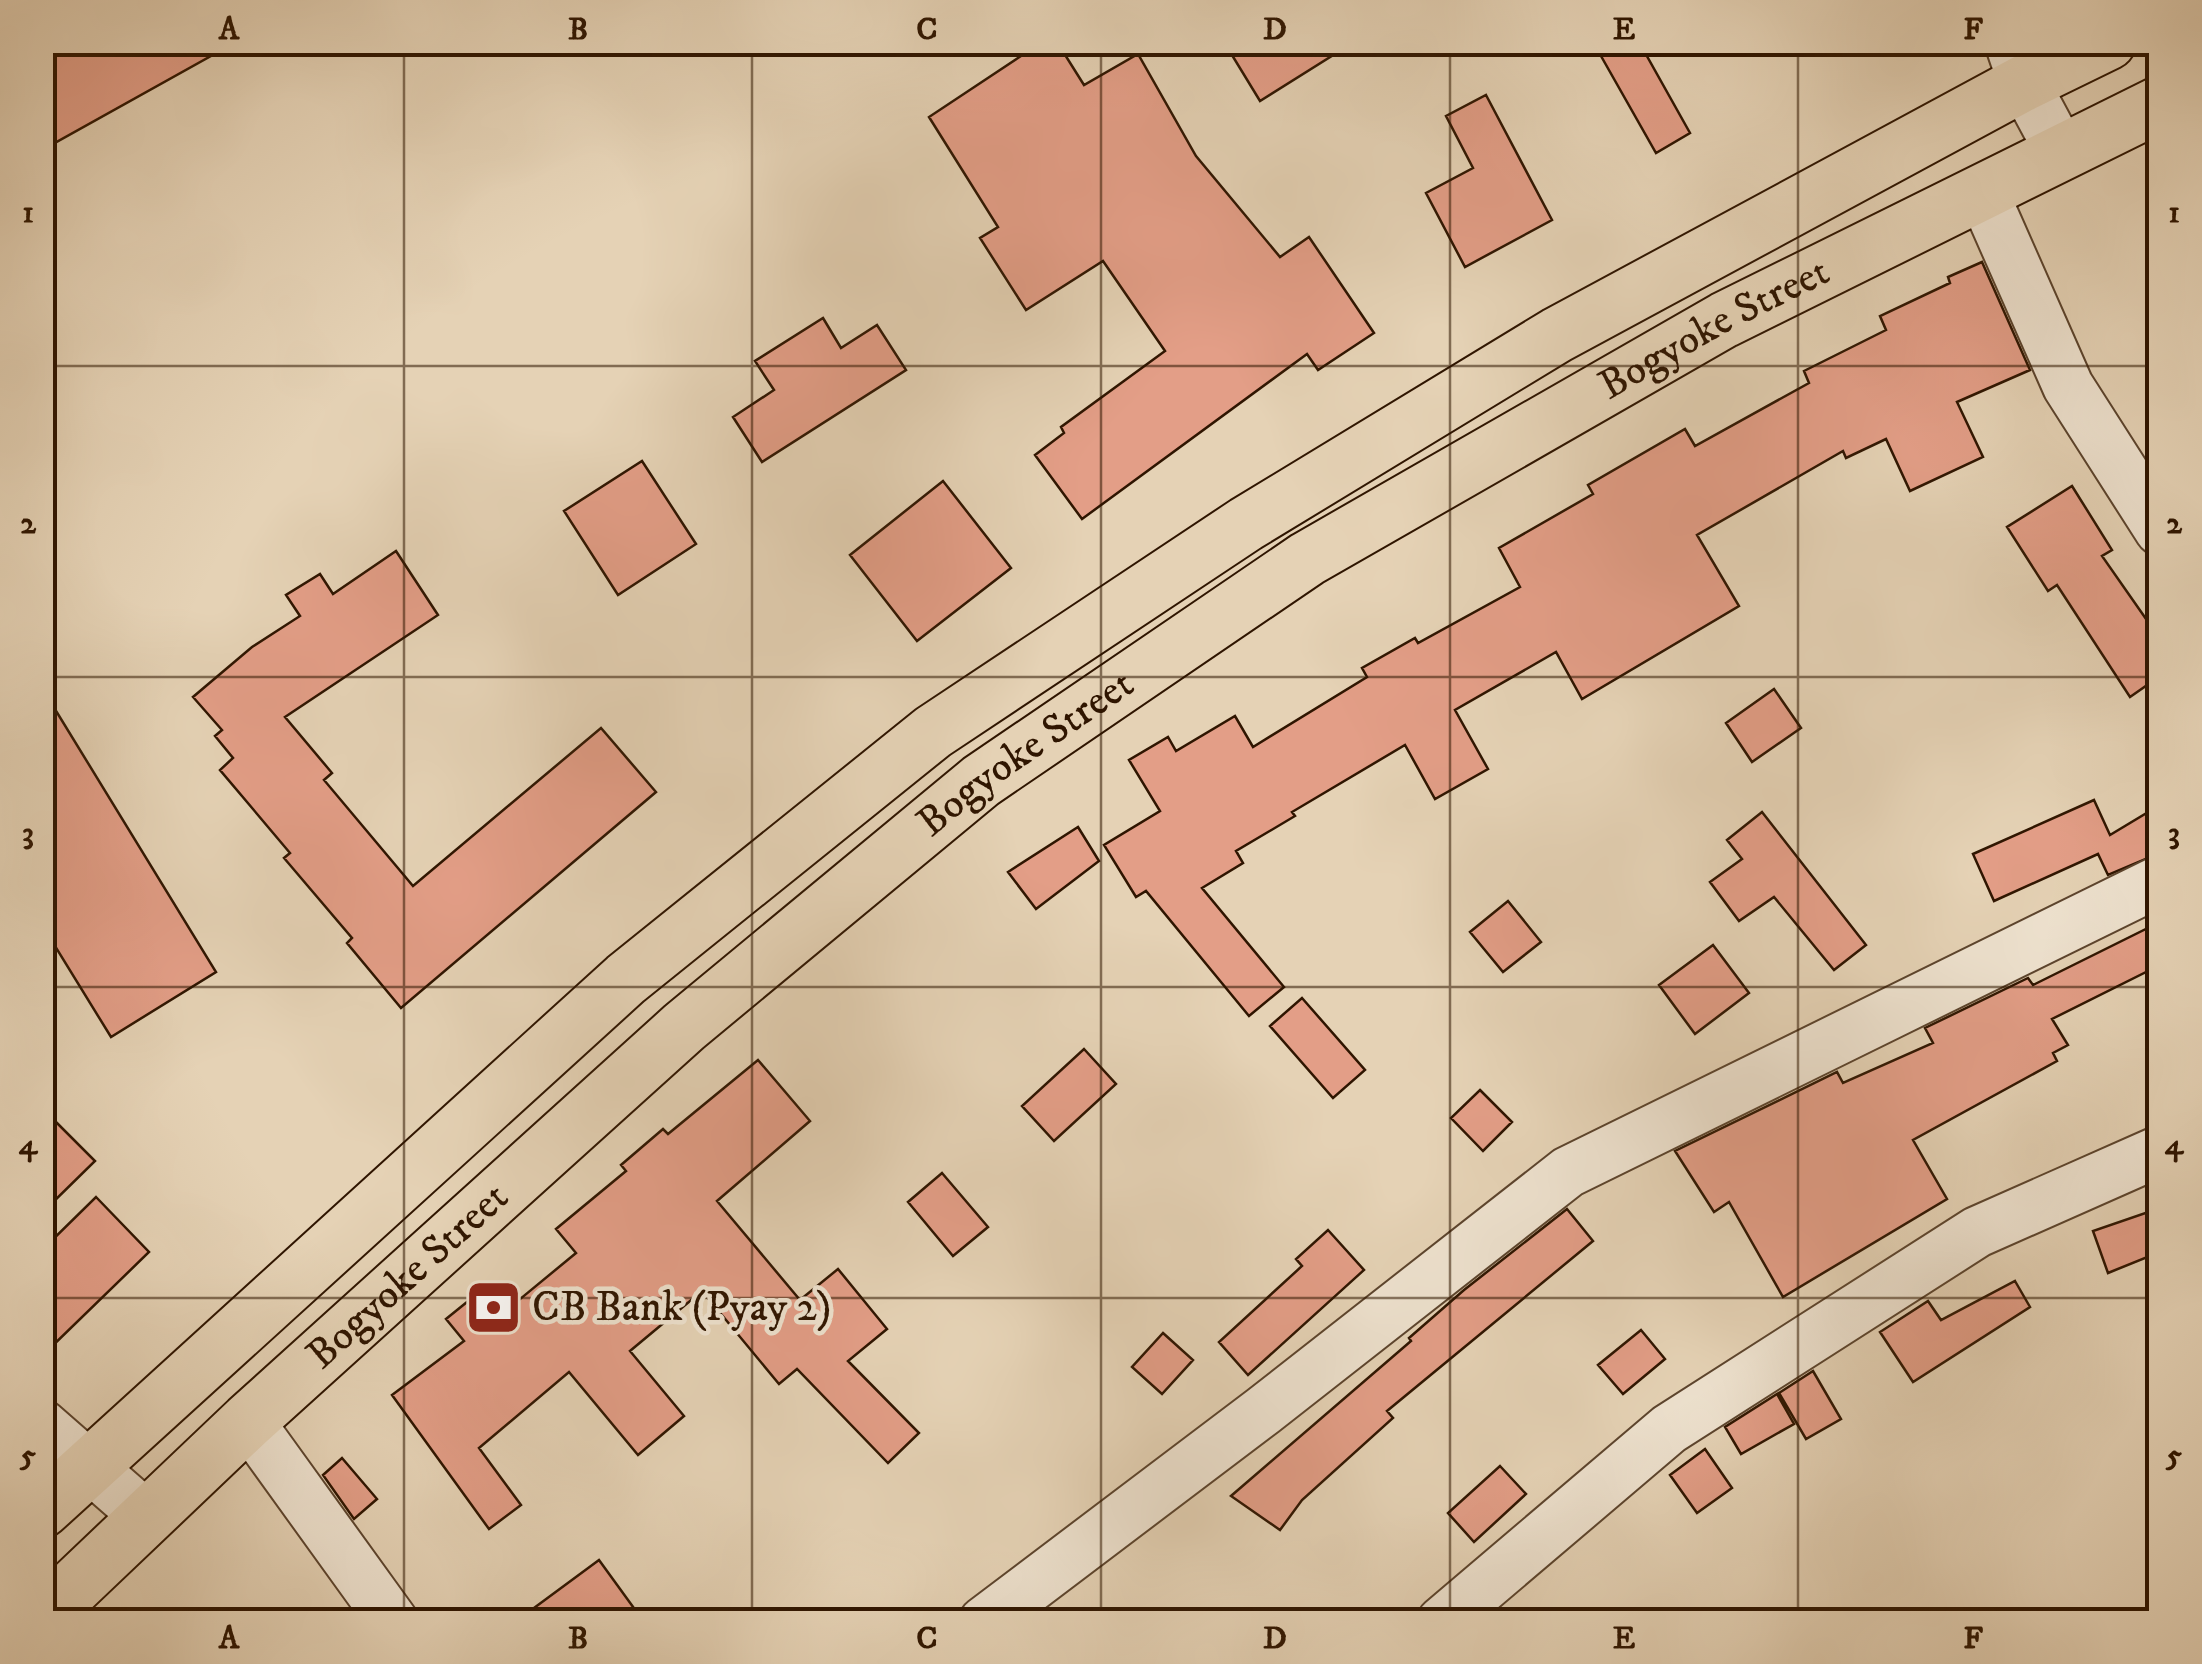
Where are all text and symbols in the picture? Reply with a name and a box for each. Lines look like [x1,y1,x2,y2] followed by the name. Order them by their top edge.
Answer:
[218,10,241,50] text: A
[568,10,588,50] text: B
[916,10,938,50] text: C
[1263,10,1287,50] text: D
[1613,10,1636,50] text: E
[1963,10,1983,50] text: F
[22,193,34,233] text: 1
[2168,193,2180,233] text: 1
[1590,246,1838,412] street label: Bogyoke Street
[20,504,36,544] text: 2
[2166,504,2182,544] text: 2
[907,658,1144,849] street label: Bogyoke Street
[22,814,34,854] text: 3
[2168,814,2180,854] text: 3
[19,1125,39,1165] text: 4
[2165,1125,2185,1165] text: 4
[296,1172,520,1381] street label: Bogyoke Street
[463,1278,523,1338] bank icon: CB Bank (Pyay 2)
[532,1282,831,1334] place label: CB Bank (Pyay 2)
[19,1436,36,1476] text: 5
[2165,1436,2182,1476] text: 5
[218,1619,241,1659] text: A
[568,1619,588,1659] text: B
[916,1619,938,1659] text: C
[1263,1619,1287,1659] text: D
[1613,1619,1636,1659] text: E
[1963,1619,1983,1659] text: F

